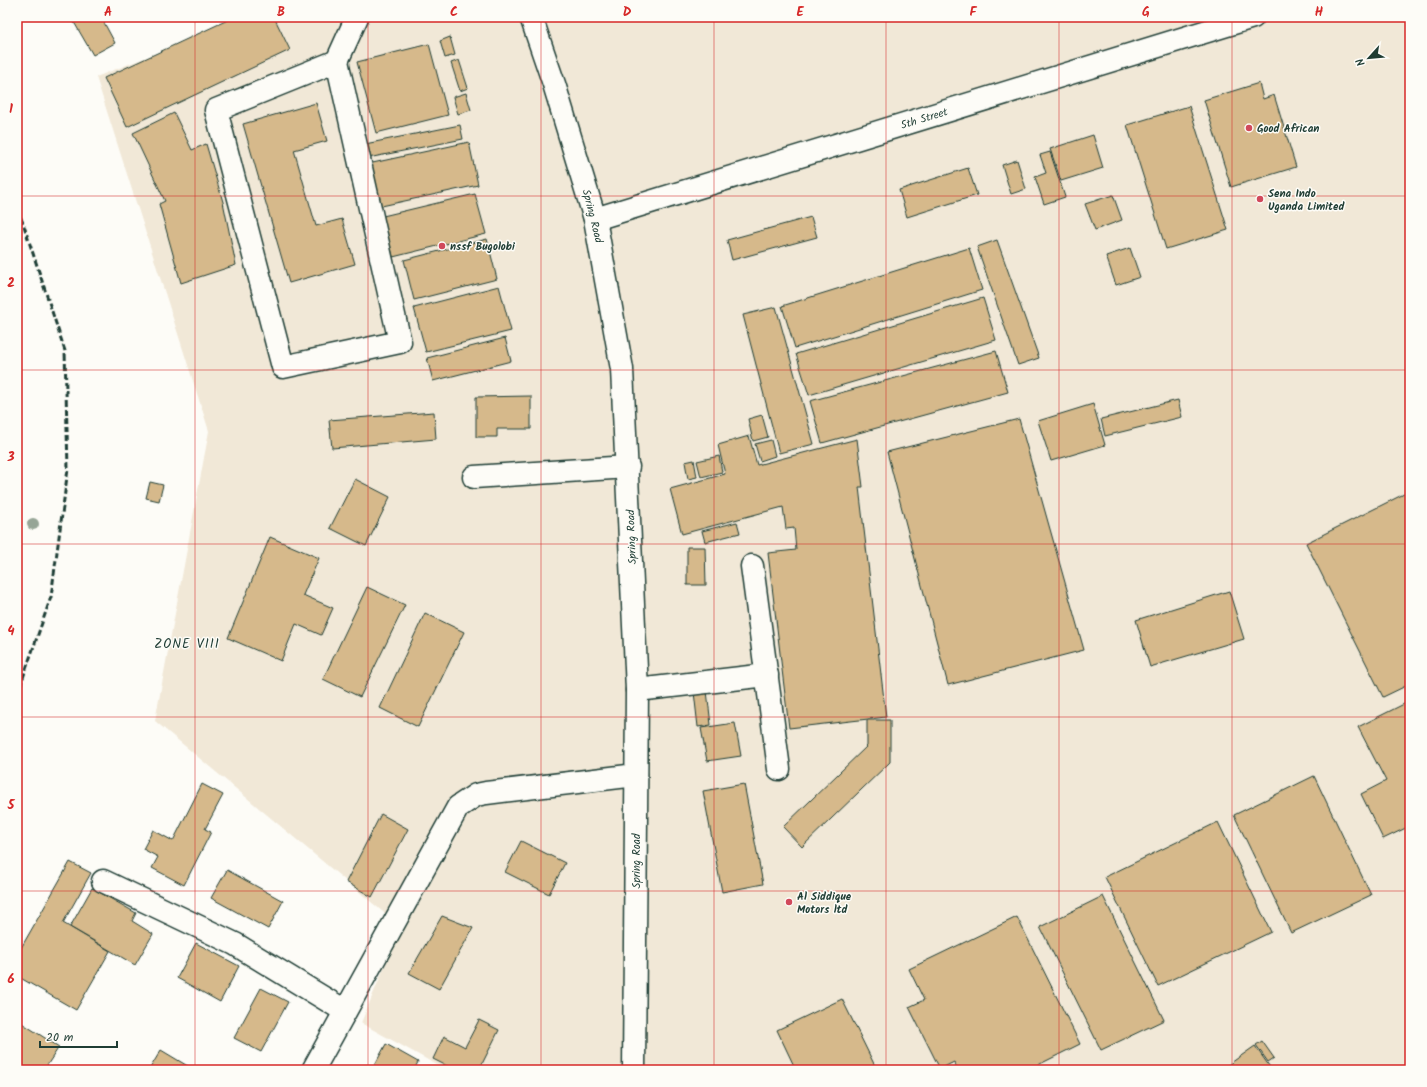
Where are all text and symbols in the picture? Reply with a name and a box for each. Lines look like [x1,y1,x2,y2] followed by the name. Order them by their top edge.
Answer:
[104,2,112,23] text: A
[277,2,285,23] text: B
[450,2,458,23] text: C
[623,2,632,23] text: D
[796,2,804,23] text: E
[969,2,977,23] text: F
[1142,2,1150,23] text: G
[1315,2,1324,23] text: H
[1349,38,1389,78] north arrow
[1351,55,1371,69] text: N
[9,99,13,120] text: 1
[899,103,951,135] street label: 5th Street
[1257,120,1319,138] place label: Good African
[1244,123,1254,133] marker: Good African
[1268,185,1345,216] place label: Sena Indo Uganda Limited
[577,187,608,246] street label: Spring Road
[1255,194,1265,204] marker: Sena Indo Uganda Limited
[450,238,516,256] place label: nssf Bugolobi
[437,241,447,251] marker: nssf Bugolobi
[7,273,15,294] text: 2
[6,447,15,468] text: 3
[622,509,642,565] street label: Spring Road
[7,621,15,642] text: 4
[154,634,220,655] district label: ZONE VIII
[7,795,16,816] text: 5
[628,833,646,888] street label: Spring Road
[797,888,852,919] place label: Al Siddique Motors ltd
[784,897,794,907] marker: Al Siddique Motors ltd
[7,969,15,990] text: 6
[40,1023,117,1049] scale bar
[46,1028,74,1047] text: 20 m

